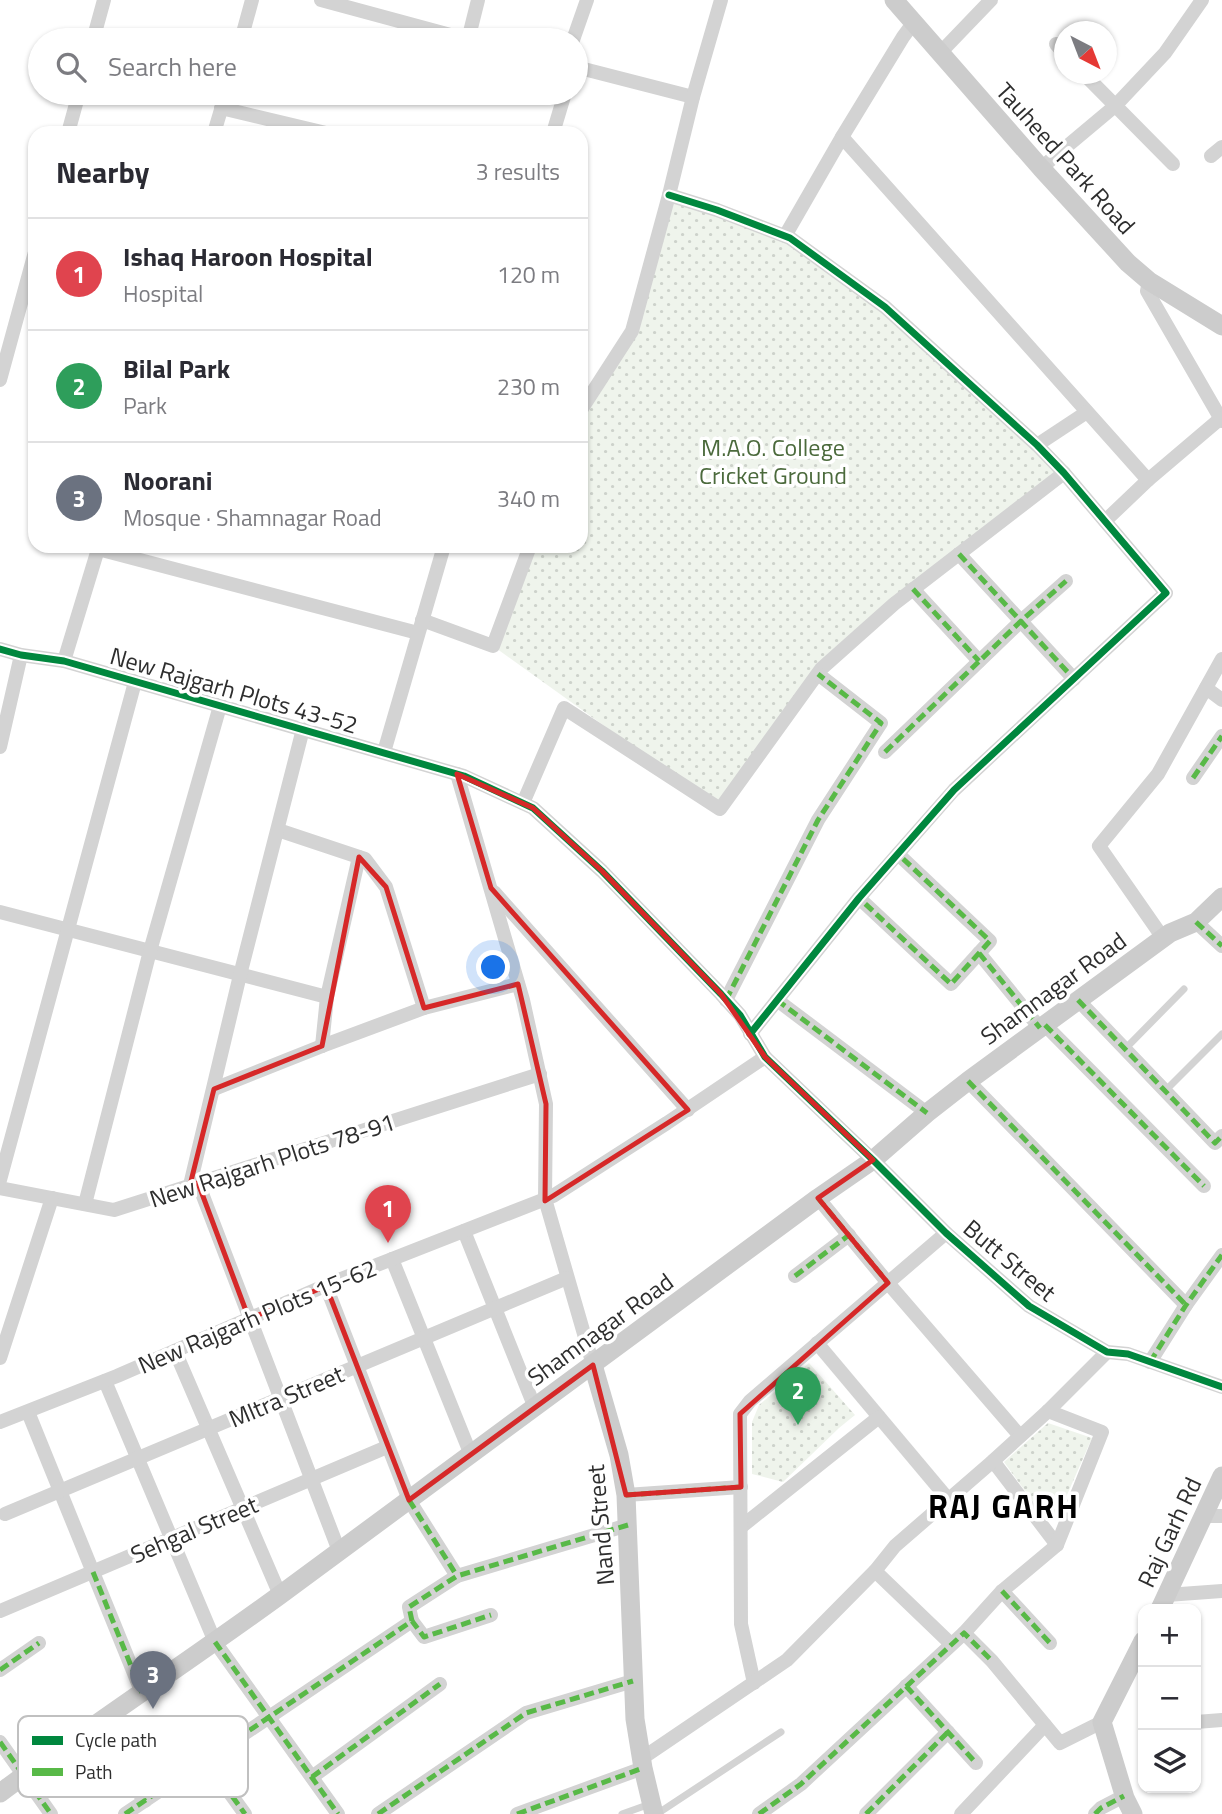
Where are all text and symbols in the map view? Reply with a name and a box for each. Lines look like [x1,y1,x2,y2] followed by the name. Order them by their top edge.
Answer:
[1054,21,1117,84] north arrow
[28,28,588,105] search box
[108,47,237,86] text: Search here
[52,48,90,86] icon: search
[988,74,1144,242] street label: Tauheed Park Road
[56,149,149,195] text: Nearby
[476,154,560,189] text: 3 results
[123,237,373,276] text: Ishaq Haroon Hospital
[73,257,85,292] text: 1
[497,257,560,292] text: 120 m
[123,276,203,311] text: Hospital
[123,349,230,388] text: Bilal Park
[73,369,85,404] text: 2
[497,369,560,404] text: 230 m
[123,388,167,423] text: Park
[699,429,847,493] park label: M.A.O. College Cricket Ground
[123,461,213,500] text: Noorani
[73,481,85,516] text: 3
[497,481,560,516] text: 340 m
[123,500,382,535] text: Mosque · Shamnagar Road
[106,637,362,743] street label: New Rajgarh Plots 43-52
[973,923,1133,1053] street label: Shamnagar Road
[476,950,510,984] your location
[146,1107,398,1213] street label: New Rajgarh Plots 78-91
[365,1185,411,1243] pin: 1
[956,1210,1065,1310] street label: Butt Street
[132,1249,382,1383] street label: New Rajgarh Plots 15-62
[520,1264,680,1394] street label: Shamnagar Road
[223,1355,350,1436] street label: MItra Street
[775,1367,821,1425] pin: 2
[577,1463,623,1587] street label: Nand Street
[1128,1471,1210,1593] street label: Raj Garh Rd
[928,1482,1080,1530] district label: RAJ GARH
[125,1486,264,1572] street label: Sehgal Street
[1138,1604,1201,1793] map controls
[1138,1604,1201,1667] button: +
[130,1651,176,1709] pin: 3
[1138,1667,1201,1730] button: −
[18,1716,248,1797] legend
[75,1725,157,1754] text: Cycle path
[1138,1730,1201,1793] button: layers
[75,1757,113,1786] text: Path

